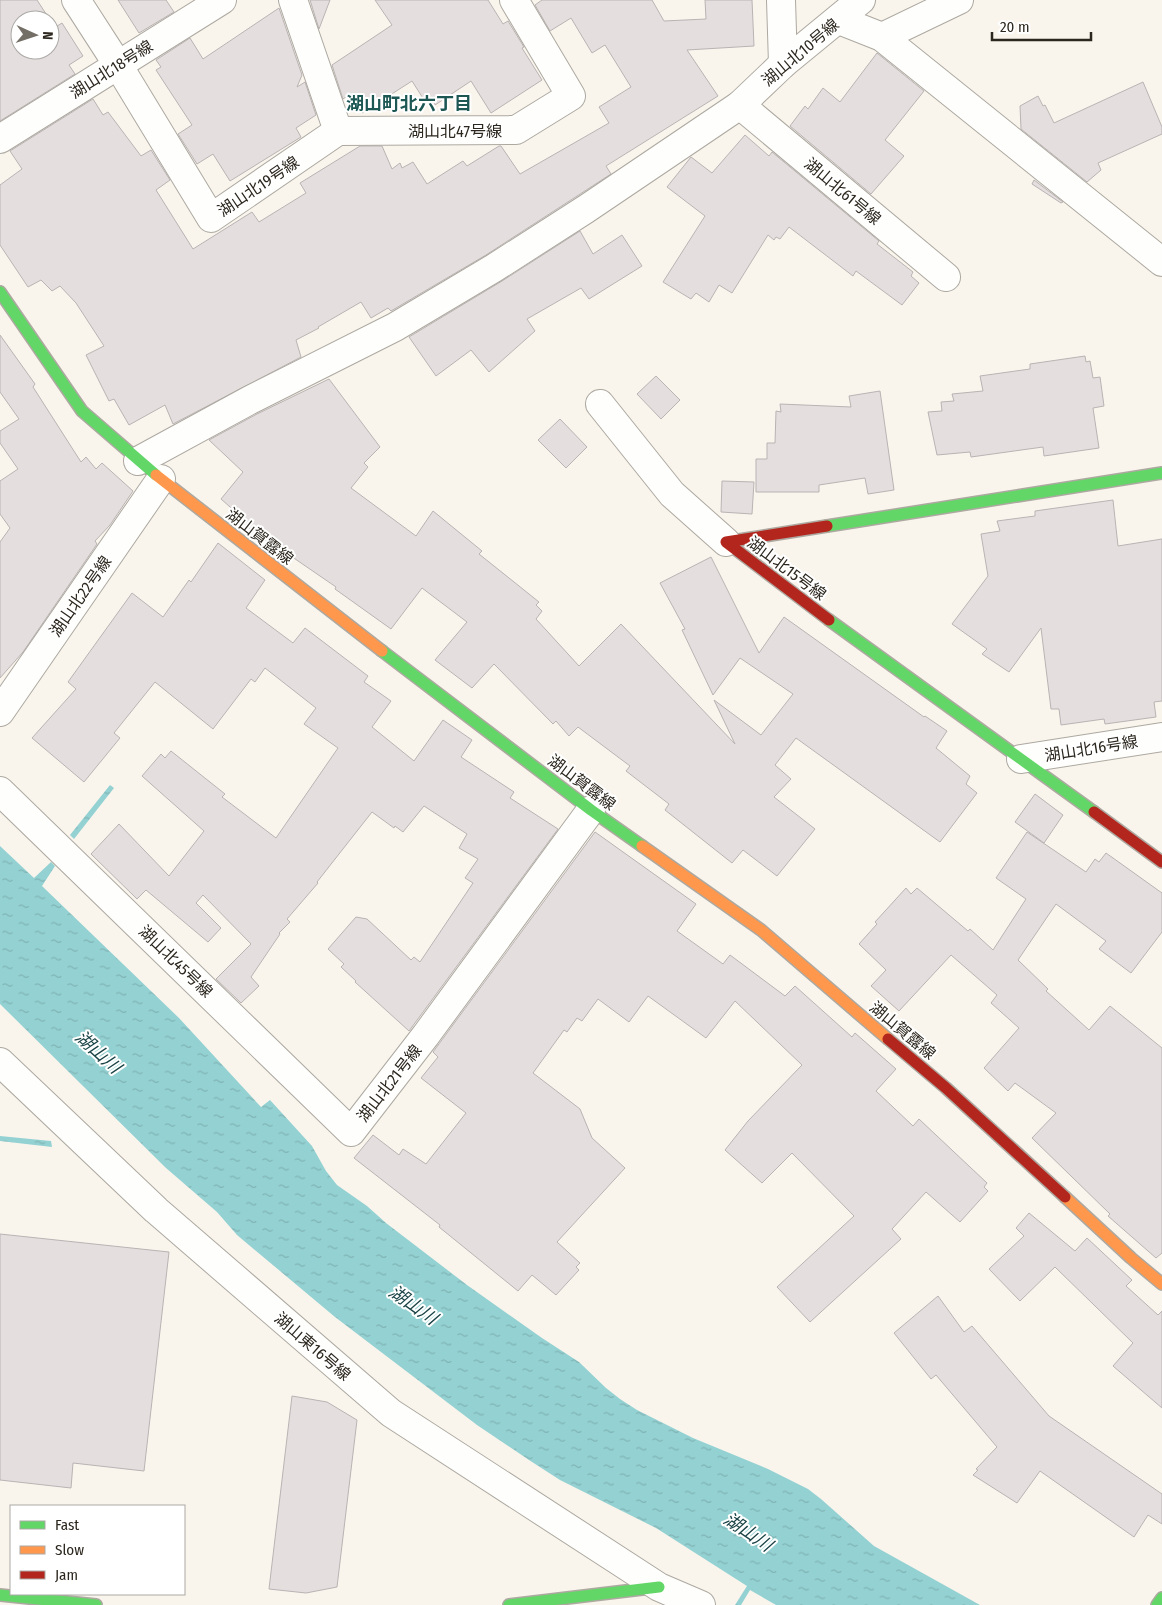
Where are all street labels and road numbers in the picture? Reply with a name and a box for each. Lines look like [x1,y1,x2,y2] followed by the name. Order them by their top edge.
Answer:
[758,15,843,90] street label: 湖山北10号線
[66,36,156,102] street label: 湖山北18号線
[408,122,502,141] street label: 湖山北47号線
[214,152,303,221] street label: 湖山北19号線
[801,154,885,229] street label: 湖山北61号線
[222,504,297,569] street label: 湖山賀露線
[744,533,830,604] street label: 湖山北15号線
[46,552,115,640] street label: 湖山北22号線
[1043,732,1139,765] street label: 湖山北16号線
[544,751,619,814] street label: 湖山賀露線
[135,922,216,1001] street label: 湖山北45号線
[866,997,939,1063] street label: 湖山賀露線
[353,1041,425,1126] street label: 湖山北21号線
[271,1308,354,1384] street label: 湖山東16号線

